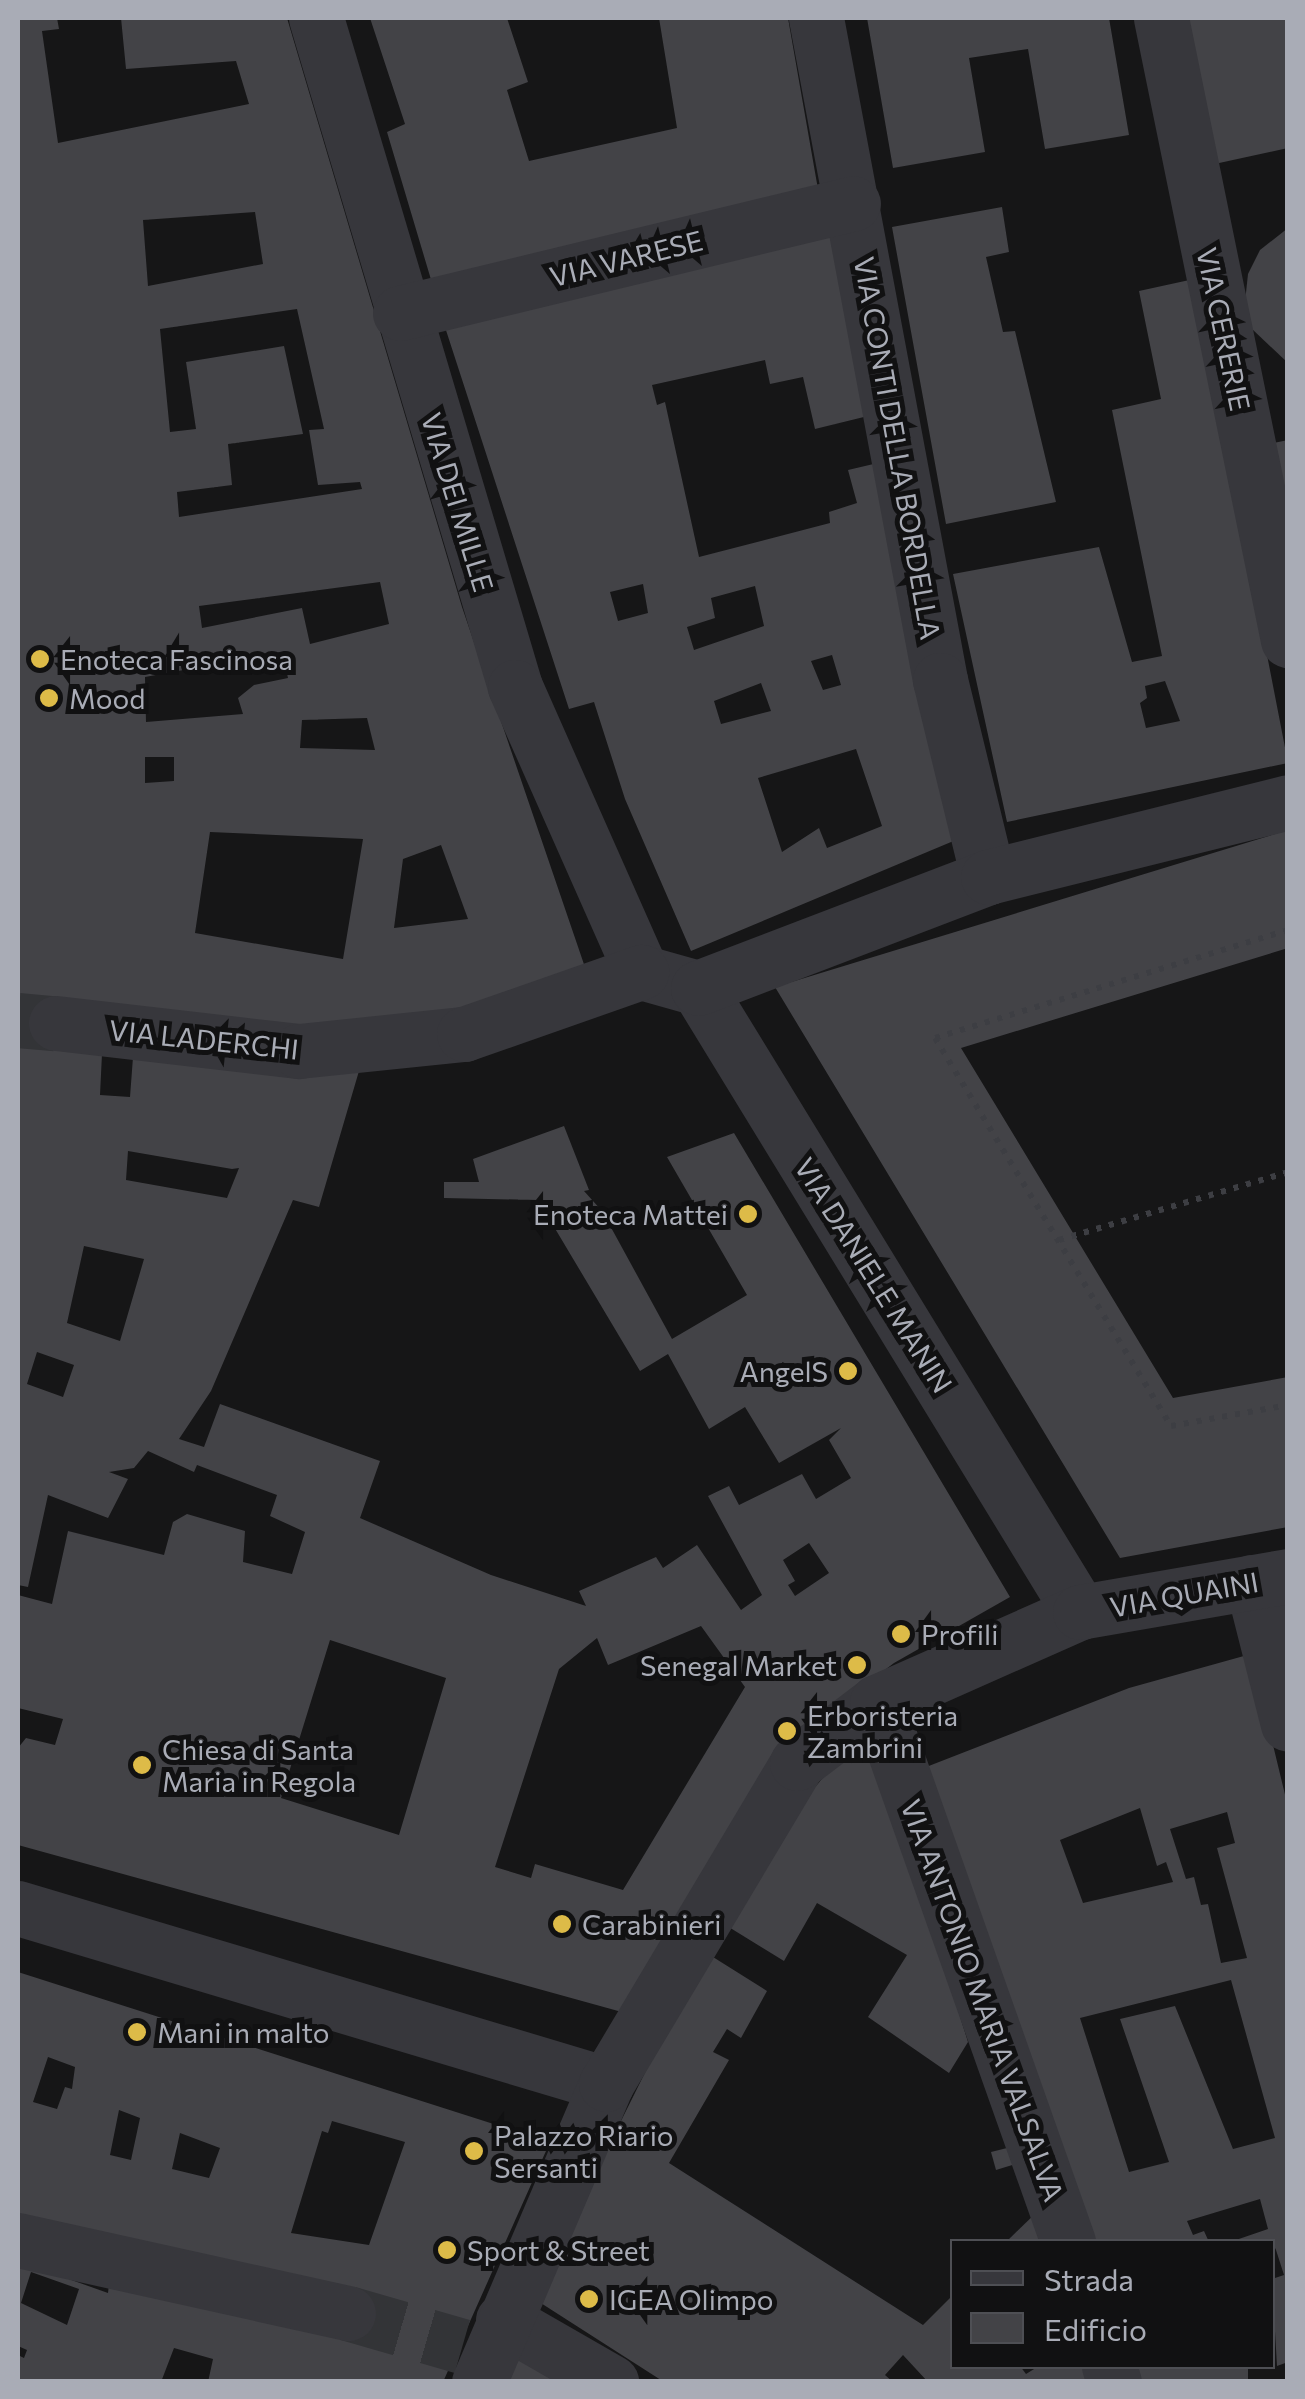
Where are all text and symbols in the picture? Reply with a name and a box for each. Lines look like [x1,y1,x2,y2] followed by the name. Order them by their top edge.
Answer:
[546,223,706,293] street label: VIA VARESE
[1190,244,1258,414] street label: VIA CERERIE
[848,254,948,642] street label: VIA CONTI DELLA BORDELLA
[415,408,501,596] street label: VIA DEI MILLE
[60,642,293,676] place label: Enoteca Fascinosa
[29,648,51,670] marker: Enoteca Fascinosa
[69,681,145,715] place label: Mood
[38,687,60,709] marker: Mood
[107,1012,301,1066] street label: VIA LADERCHI
[788,1151,960,1399] street label: VIA DANIELE MANIN
[533,1197,728,1231] place label: Enoteca Mattei
[737,1203,759,1225] marker: Enoteca Mattei
[739,1354,828,1388] place label: AngelS
[837,1360,859,1382] marker: AngelS
[1107,1564,1261,1624] street label: VIA QUAINI
[921,1617,998,1651] place label: Profili
[890,1623,912,1645] marker: Profili
[640,1648,837,1682] place label: Senegal Market
[846,1654,868,1676] marker: Senegal Market
[807,1698,958,1764] place label: Erboristeria Zambrini
[776,1720,798,1742] marker: Erboristeria Zambrini
[162,1732,356,1798] place label: Chiesa di Santa Maria in Regola
[131,1754,153,1776] marker: Chiesa di Santa Maria in Regola
[894,1794,1072,2206] street label: VIA ANTONIO MARIA VALSALVA
[582,1907,722,1941] place label: Carabinieri
[551,1913,573,1935] marker: Carabinieri
[157,2015,330,2049] place label: Mani in malto
[126,2021,148,2043] marker: Mani in malto
[494,2118,674,2184] place label: Palazzo Riario Sersanti
[463,2140,485,2162] marker: Palazzo Riario Sersanti
[467,2233,650,2267] place label: Sport & Street
[436,2239,458,2261] marker: Sport & Street
[950,2239,1275,2369] legend
[1044,2260,1134,2297] text: Strada
[609,2282,774,2316] place label: IGEA Olimpo
[578,2288,600,2310] marker: IGEA Olimpo
[1044,2310,1147,2347] text: Edificio

